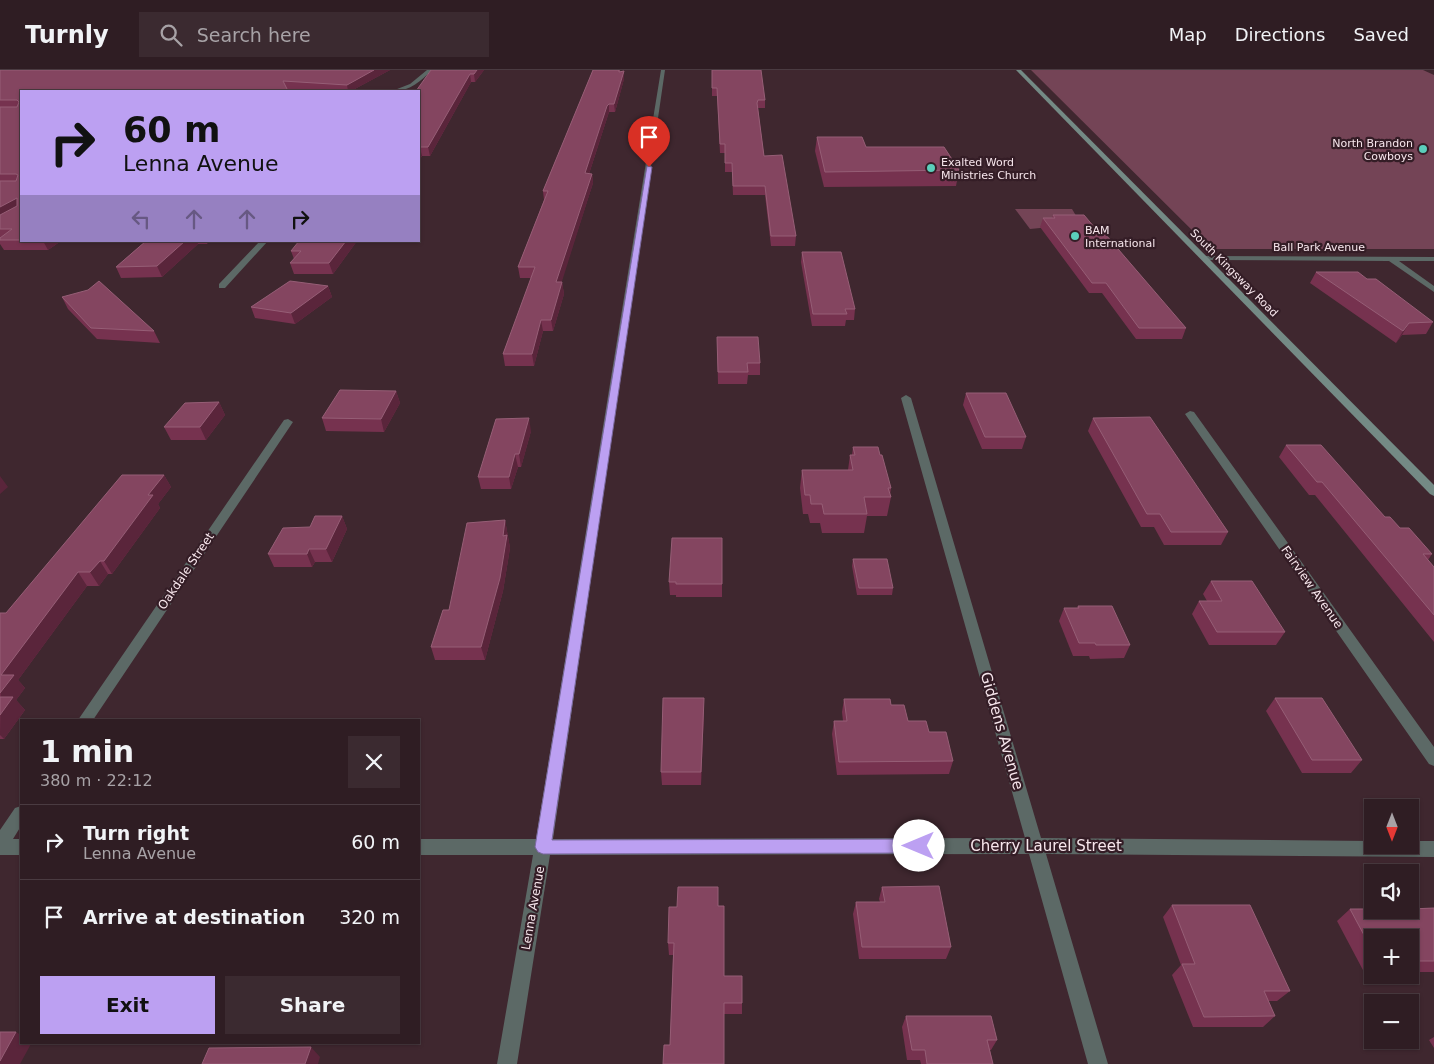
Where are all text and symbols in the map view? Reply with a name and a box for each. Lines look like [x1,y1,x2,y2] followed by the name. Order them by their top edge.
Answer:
[139,12,489,57] search box
[25,21,109,49] text: Turnly
[157,21,185,49] icon: search
[197,24,311,46] text: Search here
[1169,24,1207,45] text: Map
[1235,24,1325,45] text: Directions
[1353,24,1409,45] text: Saved
[40,110,105,175] icon: right
[123,110,220,150] text: 60 m
[628,116,670,167] pin
[635,123,663,151] icon: arrive
[1332,137,1413,163] place label: North Brandon Cowboys
[1417,143,1429,155] marker: North Brandon Cowboys
[123,151,279,176] text: Lenna Avenue
[941,156,1036,182] place label: Exalted Word Ministries Church
[925,162,937,174] marker: Exalted Word Ministries Church
[127,205,155,233] icon: left
[180,205,208,233] icon: ahead
[233,205,261,233] icon: ahead
[286,205,314,233] icon: right
[1085,224,1155,250] place label: BAM International
[1187,226,1281,320] street label: South Kingsway Road
[1069,230,1081,242] marker: BAM International
[1273,241,1365,254] street label: Ball Park Avenue
[155,530,217,612] street label: Oakdale Street
[1278,543,1346,631] street label: Fairview Avenue
[977,670,1027,792] street label: Giddens Avenue
[40,734,134,769] text: 1 min
[348,736,400,788] button: close
[40,771,153,790] text: 380 m · 22:12
[1364,799,1419,854] north arrow
[1364,799,1419,1049] map controls
[892,819,944,871] position arrow
[83,822,189,844] text: Turn right
[40,828,68,856] icon: right
[351,831,400,853] text: 60 m
[970,837,1122,855] street label: Cherry Laurel Street
[83,844,196,863] text: Lenna Avenue
[1364,864,1419,919] button: sound
[519,865,547,951] street label: Lenna Avenue
[40,903,68,931] icon: arrive
[83,906,305,928] text: Arrive at destination
[339,906,400,928] text: 320 m
[1364,929,1419,984] button: +
[40,976,215,1034] button: Exit
[225,976,400,1034] button: Share
[1364,994,1419,1049] button: −

